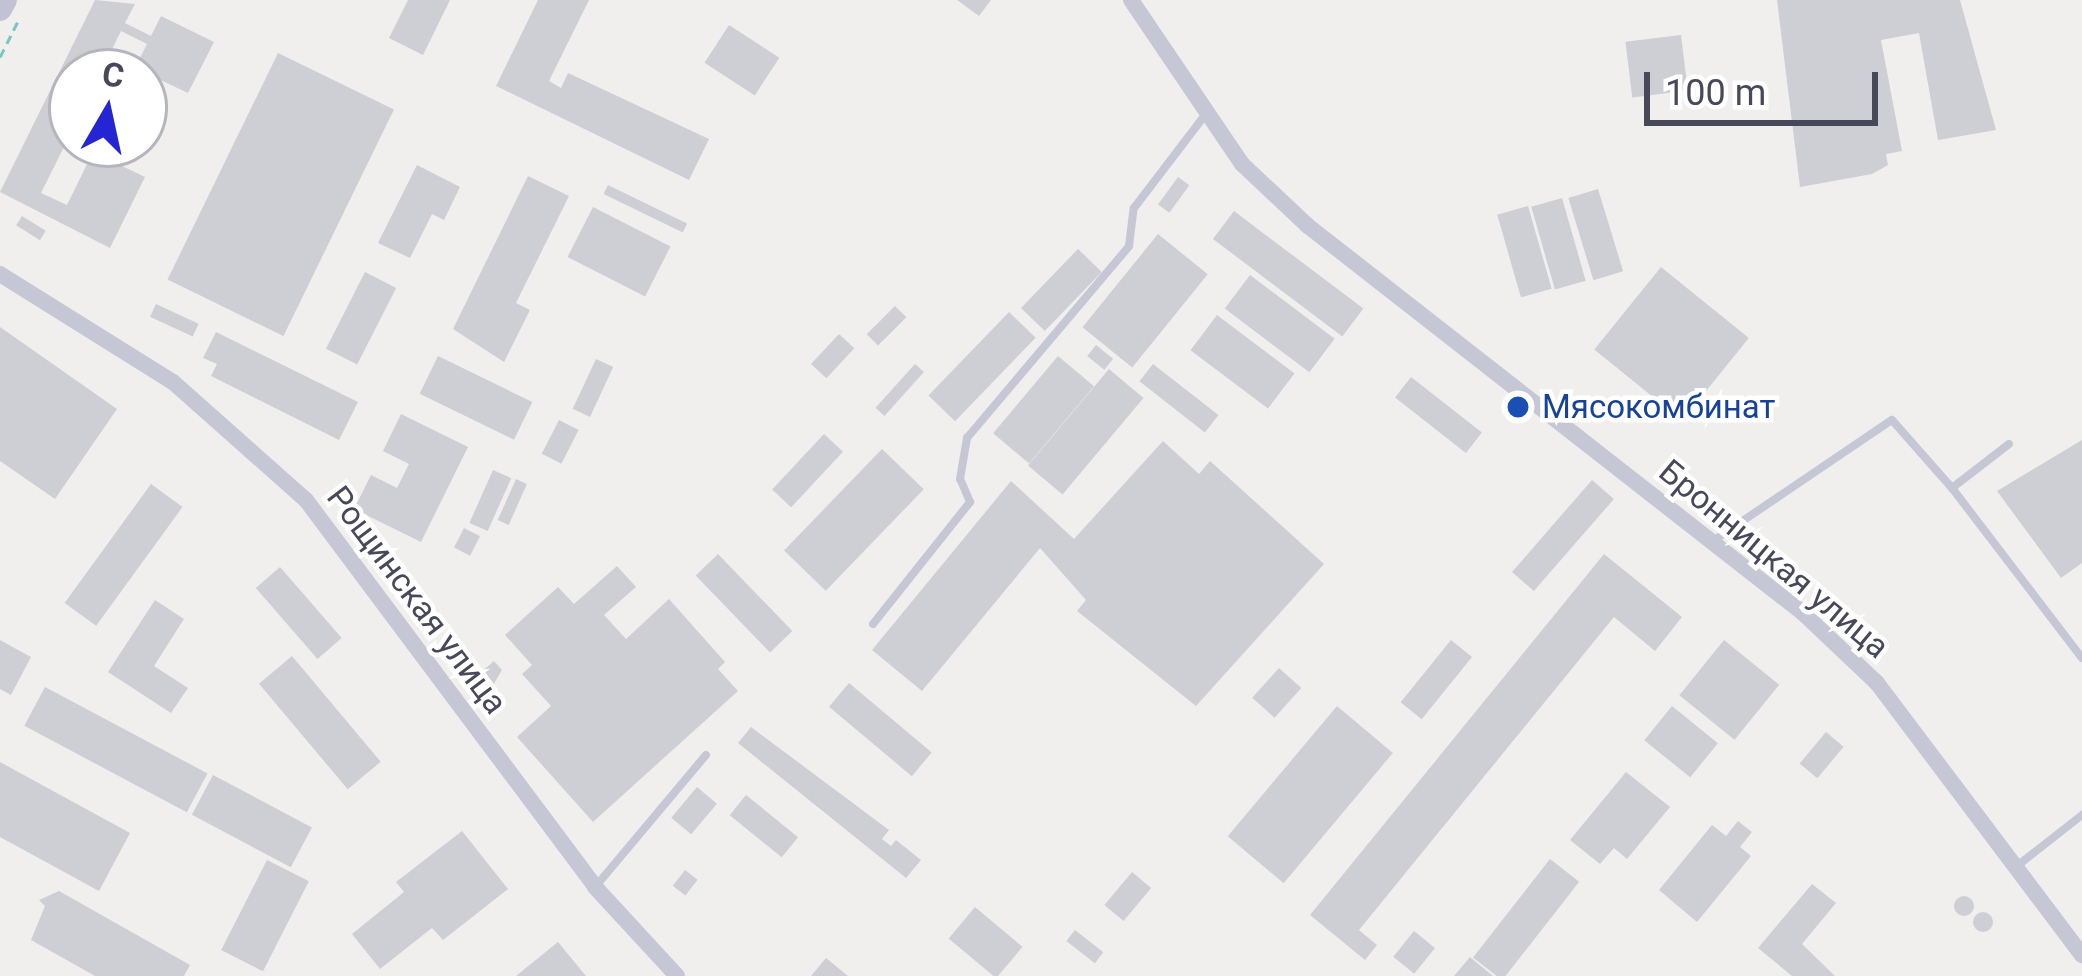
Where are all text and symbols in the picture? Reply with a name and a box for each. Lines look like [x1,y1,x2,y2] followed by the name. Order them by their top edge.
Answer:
[48,48,168,168] north arrow
[1650,48,1884,122] scale bar
[100,54,127,96] text: С
[1665,72,1766,114] text: 100 m
[1542,387,1775,427] place label: Мясокомбинат
[1505,394,1531,420] marker: Мясокомбинат
[1651,451,1897,667] street label: Бронницкая улица
[319,478,515,722] street label: Рощинская улица

